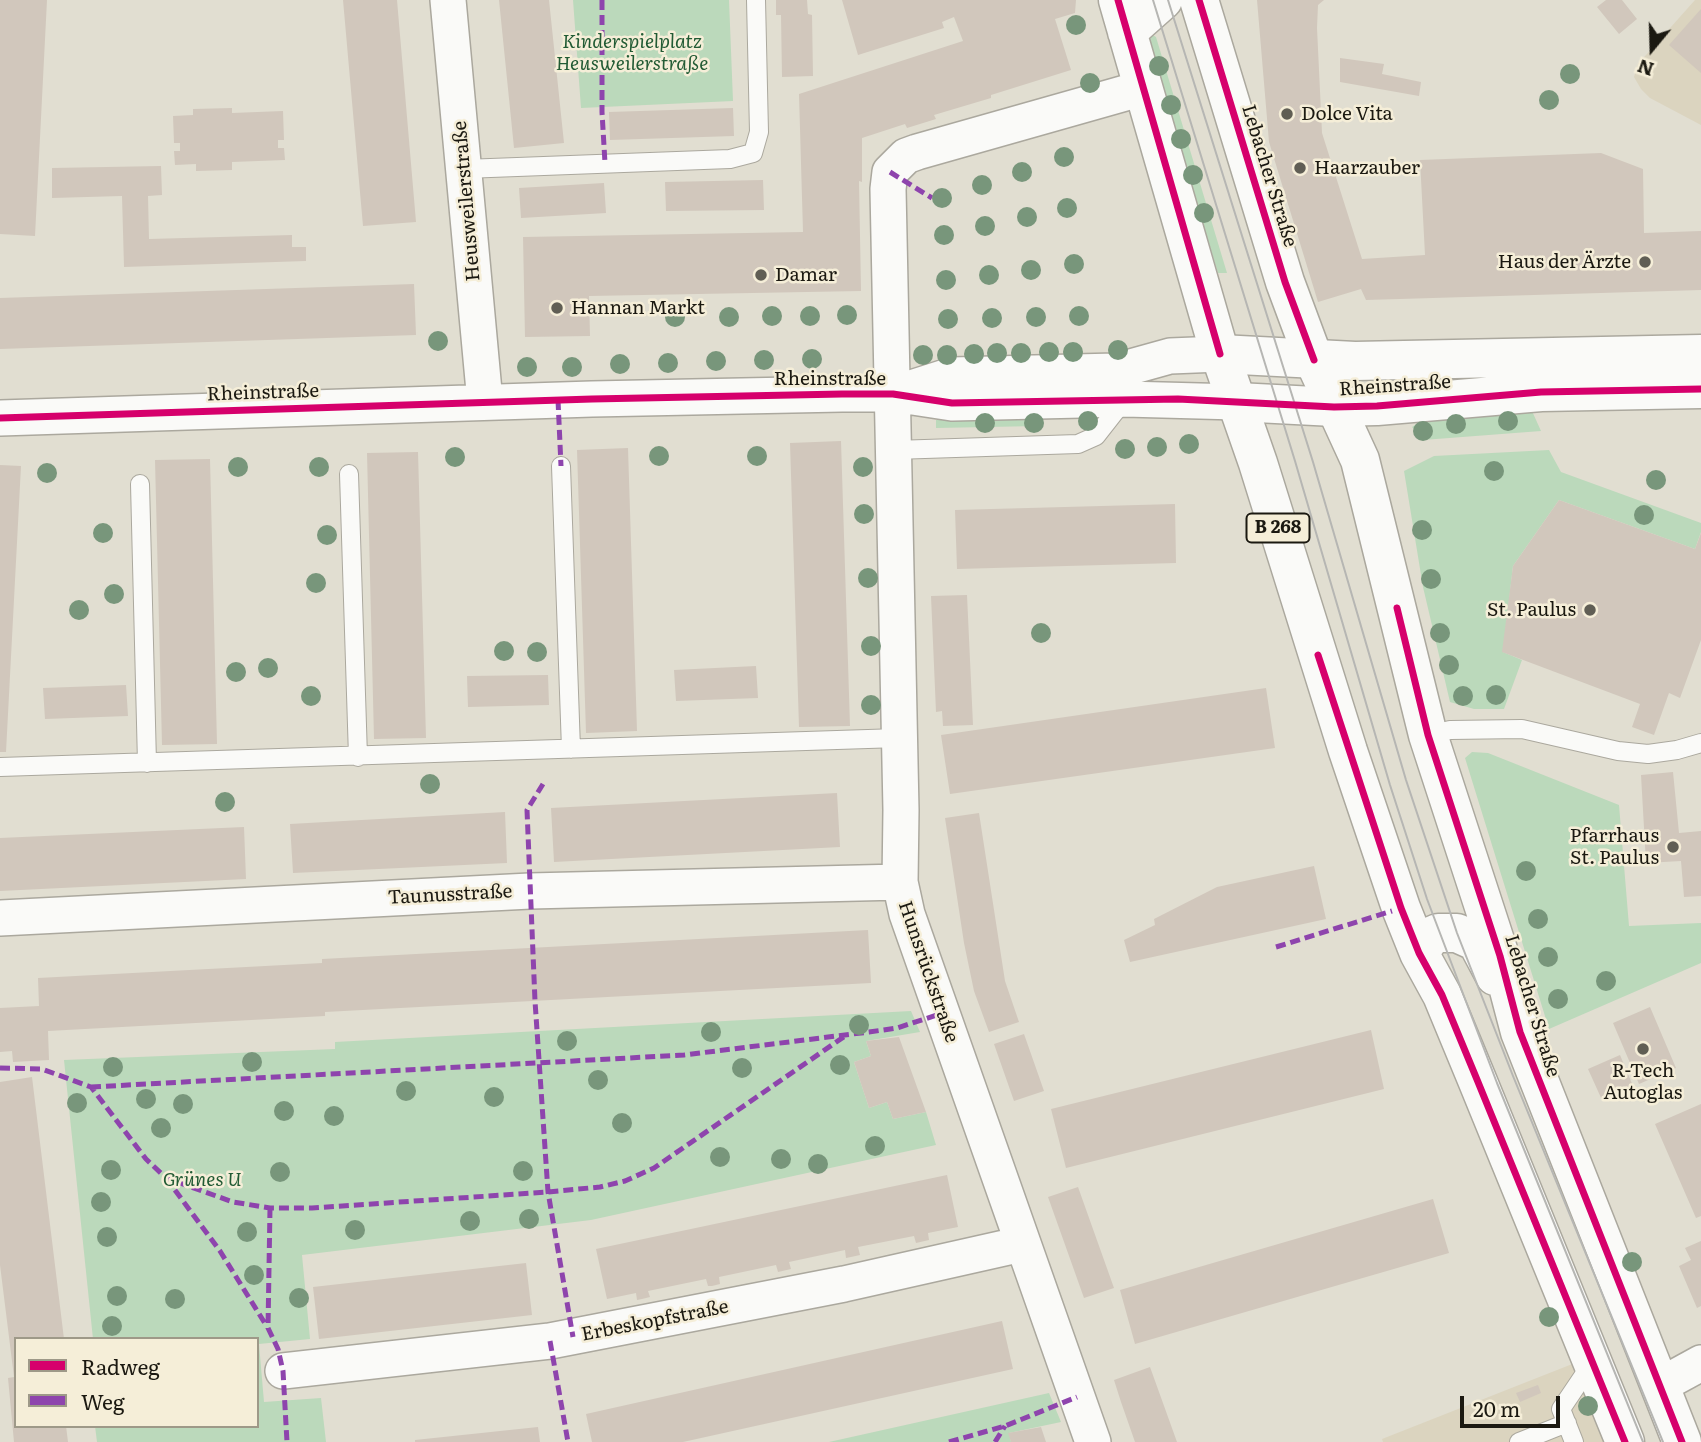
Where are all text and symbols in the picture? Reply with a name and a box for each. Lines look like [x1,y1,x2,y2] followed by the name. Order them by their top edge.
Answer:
[1617,14,1687,84] north arrow
[556,31,708,75] park label: Kinderspielplatz Heusweilerstraße
[1633,53,1657,85] text: N
[1237,102,1301,250] street label: Lebacher Straße
[1301,103,1393,125] place label: Dolce Vita
[1279,106,1295,122] marker: Dolce Vita
[449,120,485,282] street label: Heusweilerstraße
[1314,157,1420,179] place label: Haarzauber
[1292,160,1308,176] marker: Haarzauber
[1498,251,1631,273] place label: Haus der Ärzte
[1637,254,1653,270] marker: Haus der Ärzte
[775,264,837,286] place label: Damar
[753,267,769,283] marker: Damar
[571,297,705,319] place label: Hannan Markt
[549,300,565,316] marker: Hannan Markt
[774,368,886,390] street label: Rheinstraße
[1338,371,1452,401] street label: Rheinstraße
[207,380,319,406] street label: Rheinstraße
[1246,514,1310,542] road number: B 268
[1487,599,1576,621] place label: St. Paulus
[1582,602,1598,618] marker: St. Paulus
[1570,825,1659,869] place label: Pfarrhaus St. Paulus
[1665,839,1681,855] marker: Pfarrhaus St. Paulus
[387,880,513,910] street label: Taunusstraße
[893,898,963,1046] street label: Hunsrückstraße
[1500,932,1564,1080] street label: Lebacher Straße
[1635,1041,1651,1057] marker: R-Tech Autoglas
[1604,1060,1682,1104] place label: R-Tech Autoglas
[163,1169,241,1191] park label: Grünes U
[580,1296,730,1346] street label: Erbeskopfstraße
[14,1337,259,1428] legend
[81,1350,160,1381] text: Radweg
[1463,1382,1563,1426] scale bar
[81,1385,125,1416] text: Weg
[1473,1392,1520,1423] text: 20 m

